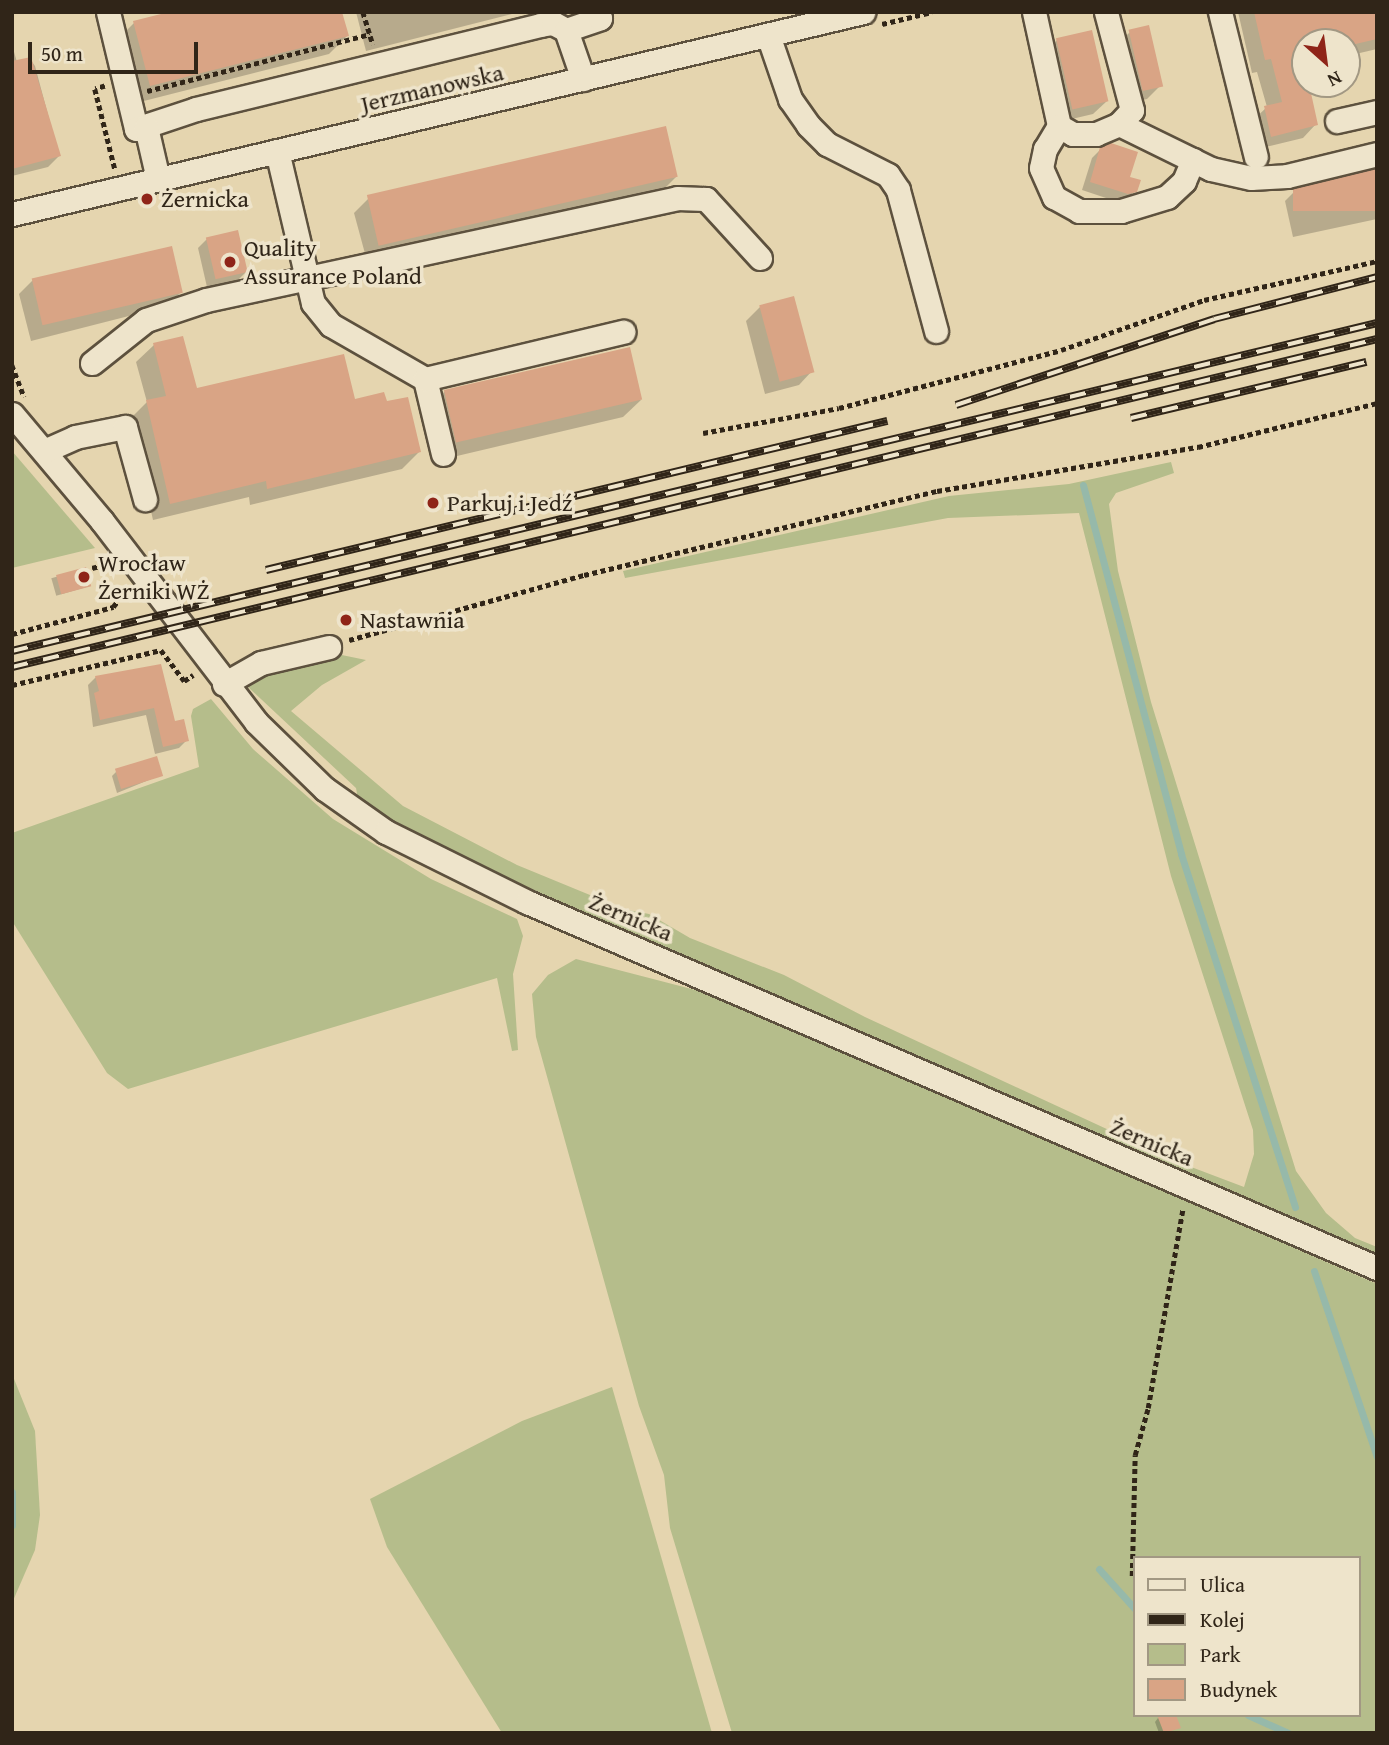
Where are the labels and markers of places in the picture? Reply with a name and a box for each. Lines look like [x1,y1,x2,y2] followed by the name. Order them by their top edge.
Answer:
[161,185,249,213] place label: Żernicka
[139,191,155,207] marker: Żernicka
[244,234,422,290] place label: Quality Assurance Poland
[222,254,238,270] marker: Quality Assurance Poland
[447,489,572,517] place label: Parkuj i Jedź
[425,495,441,511] marker: Parkuj i Jedź
[98,549,209,605] place label: Wrocław Żerniki WŻ
[76,569,92,585] marker: Wrocław Żerniki WŻ
[360,606,465,634] place label: Nastawnia
[338,612,354,628] marker: Nastawnia

